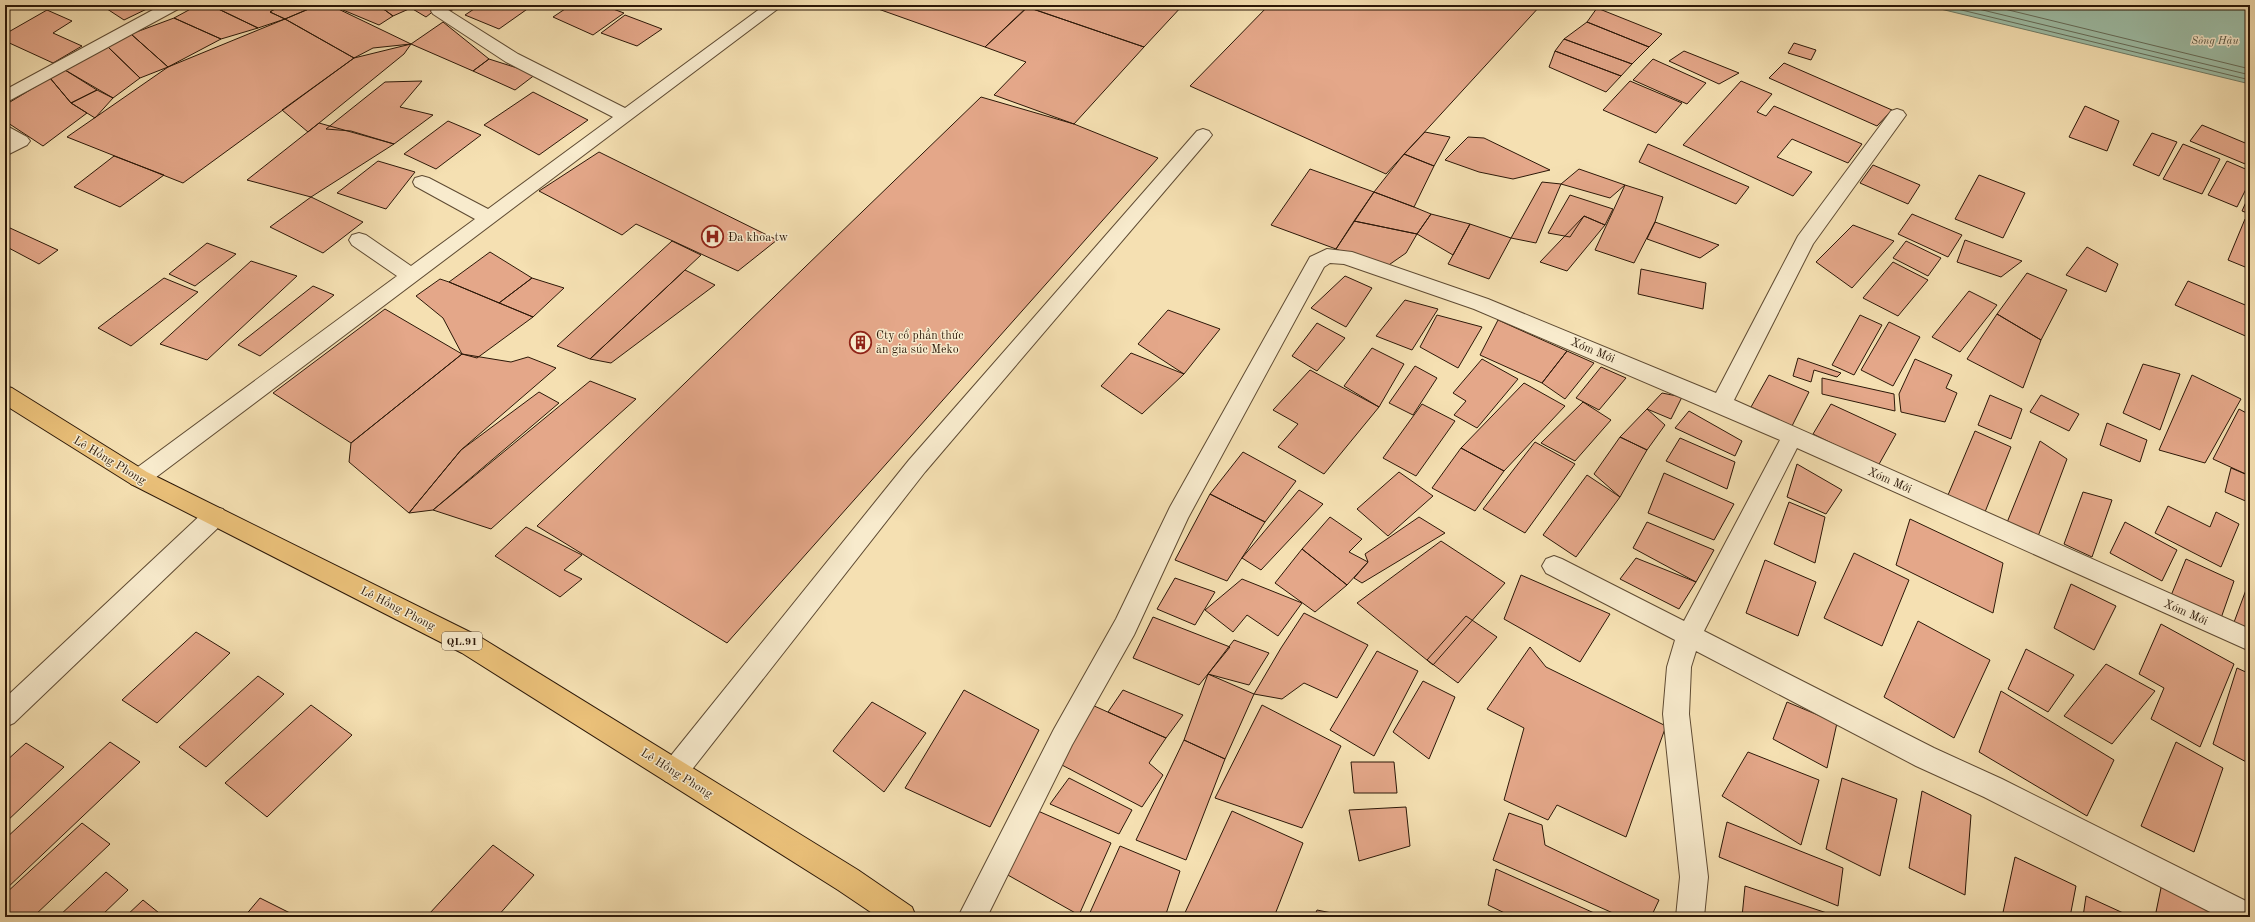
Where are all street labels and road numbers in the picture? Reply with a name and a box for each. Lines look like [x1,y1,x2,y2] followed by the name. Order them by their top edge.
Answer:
[1569,336,1616,366] street label: Xóm Mới
[71,433,149,487] street label: Lê Hồng Phong
[1866,466,1913,496] street label: Xóm Mới
[358,583,438,633] street label: Lê Hồng Phong
[2162,598,2209,628] street label: Xóm Mới
[442,632,482,650] road number: QL.91
[638,745,716,801] street label: Lê Hồng Phong

